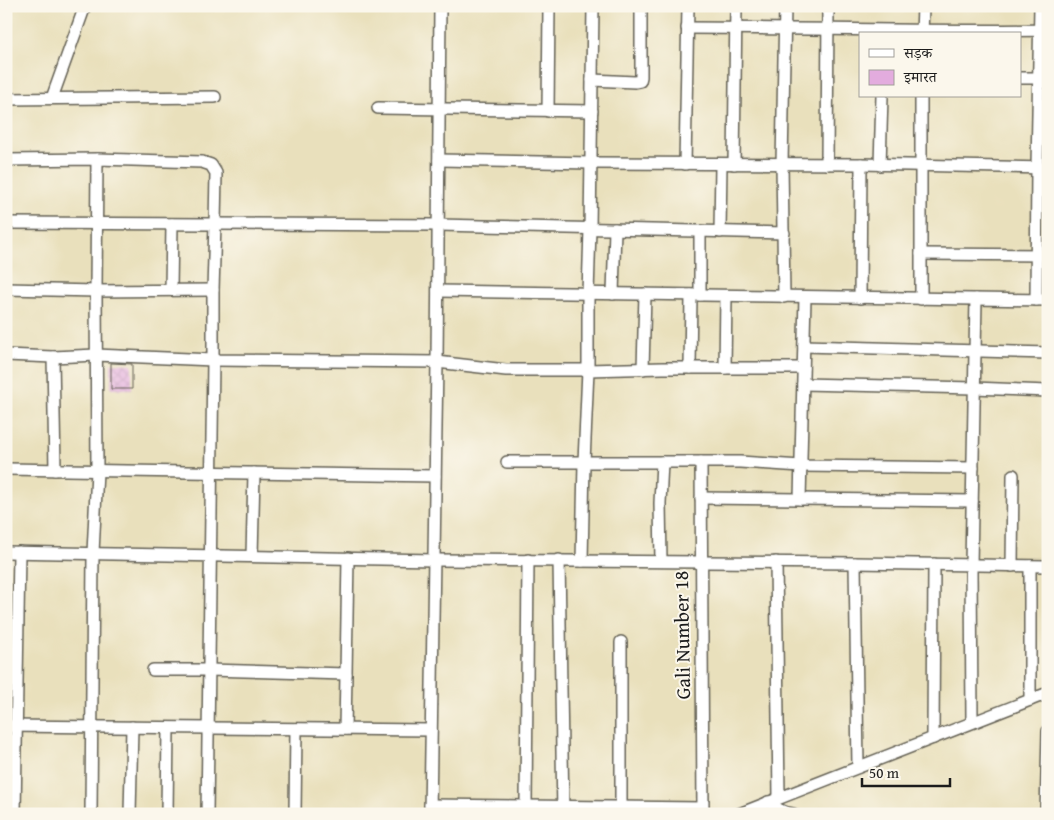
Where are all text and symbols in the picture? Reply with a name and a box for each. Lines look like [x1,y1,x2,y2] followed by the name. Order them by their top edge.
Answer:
[859,32,1022,98] legend
[903,42,933,63] text: सड़क
[903,66,938,87] text: इमारत
[666,570,697,700] street label: Gali Number 18
[862,755,949,787] scale bar
[869,762,900,783] text: 50 m

